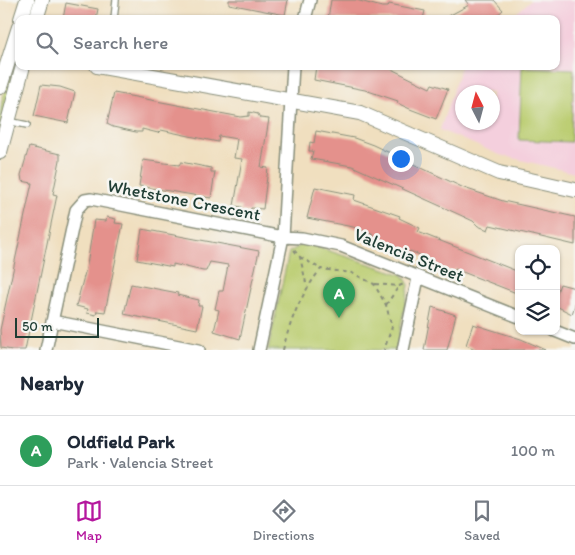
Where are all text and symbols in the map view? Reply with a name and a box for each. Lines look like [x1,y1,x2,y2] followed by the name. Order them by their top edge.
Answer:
[15,15,560,70] search box
[33,29,61,57] icon: search
[73,31,168,54] text: Search here
[455,85,500,130] north arrow
[388,146,414,172] your location
[105,174,263,226] street label: Whetstone Crescent
[351,223,467,287] street label: Valencia Street
[515,245,560,335] map controls
[515,245,560,290] button: locate
[323,277,355,318] pin: A
[515,290,560,335] button: layers
[15,315,99,338] scale bar
[22,318,53,335] text: 50 m
[20,370,84,395] text: Nearby
[67,430,175,453] text: Oldfield Park
[31,441,41,460] text: A
[511,441,555,460] text: 100 m
[67,453,213,472] text: Park · Valencia Street
[75,497,103,544] tab: Map
[253,497,314,544] tab: Directions
[464,497,500,544] tab: Saved

